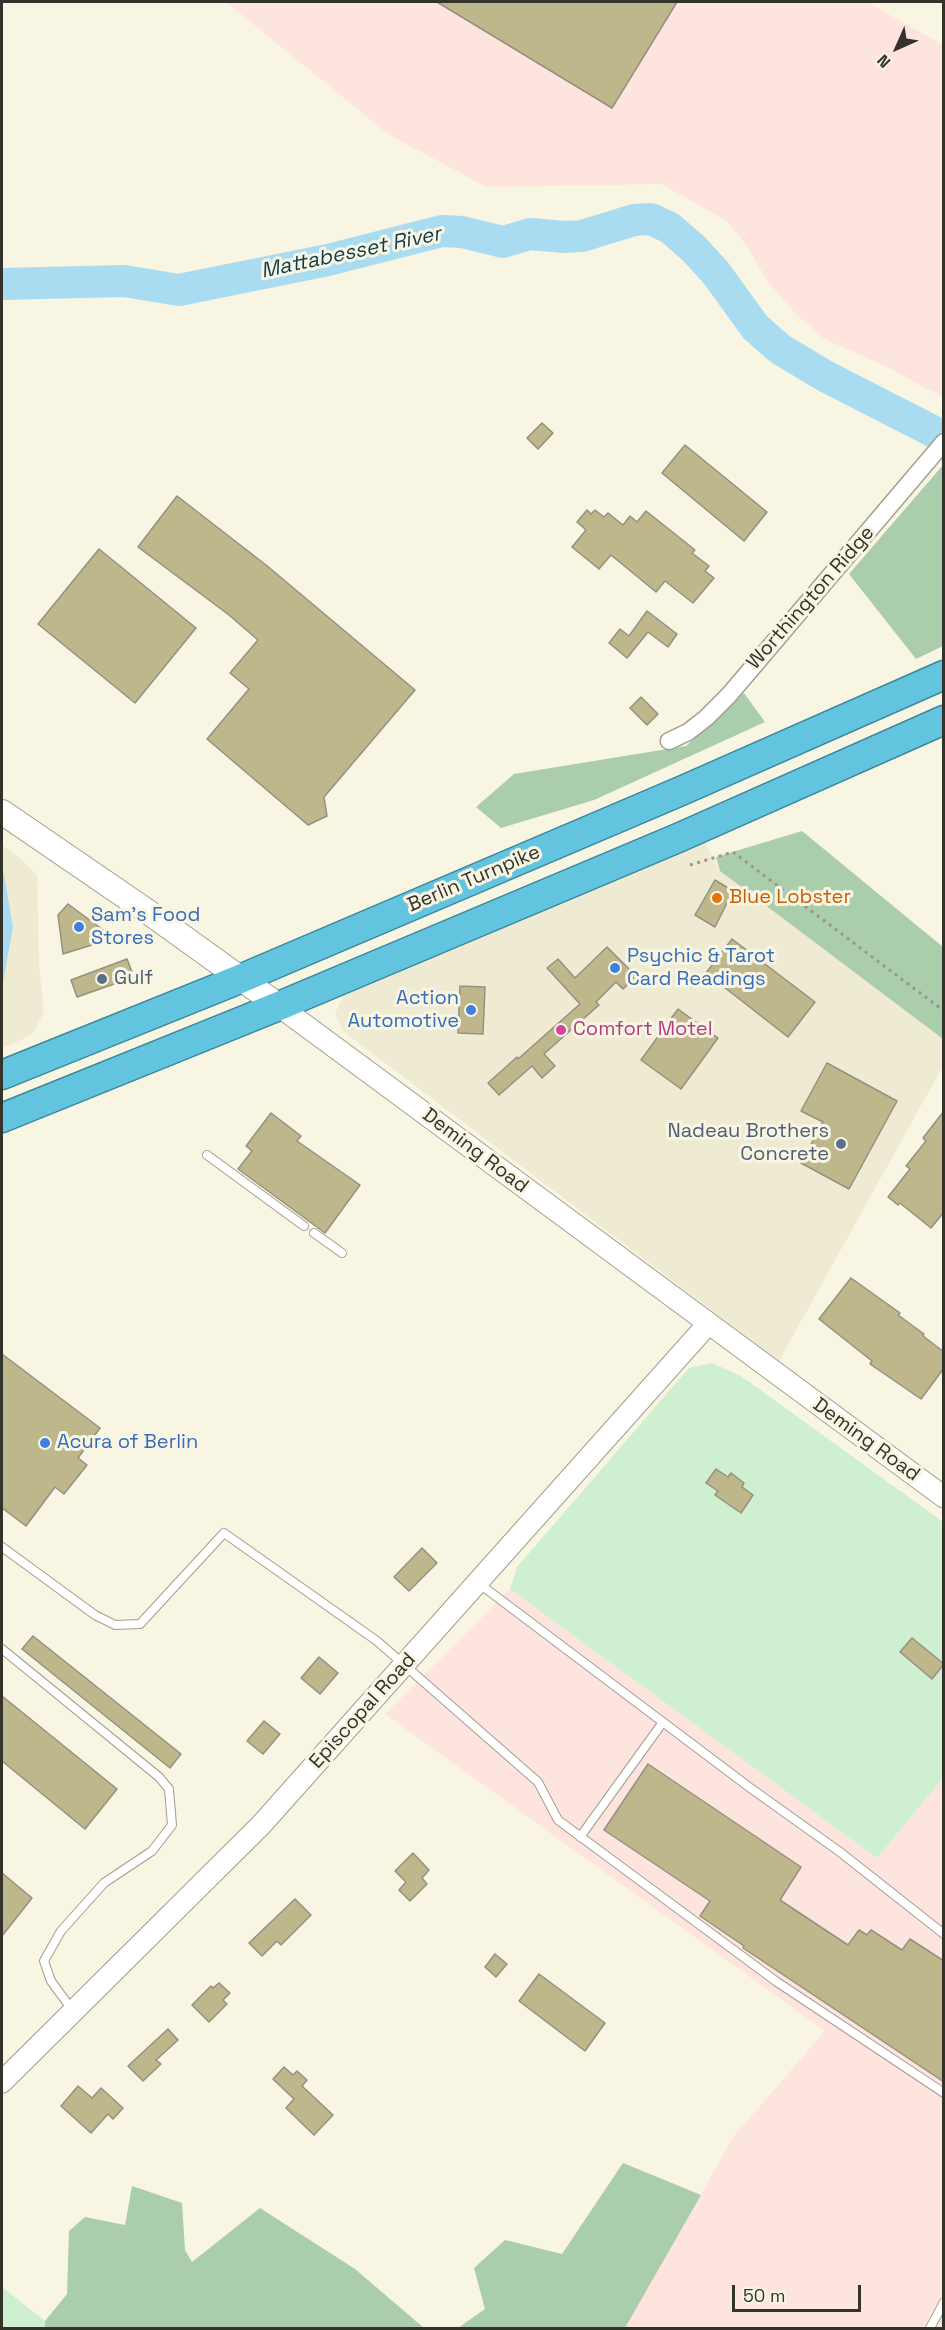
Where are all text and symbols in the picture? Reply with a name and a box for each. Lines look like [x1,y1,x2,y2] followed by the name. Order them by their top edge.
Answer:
[867,18,927,78] north arrow
[873,50,895,72] text: N
[259,222,443,284] water label: Mattabesset River
[742,521,880,675] street label: Worthington Ridge
[404,840,544,918] street label: Berlin Turnpike
[729,886,851,910] place label: Blue Lobster
[710,891,724,905] marker: Blue Lobster
[91,904,200,951] place label: Sam's Food Stores
[72,920,86,934] marker: Sam's Food Stores
[627,945,775,992] place label: Psychic & Tarot Card Readings
[608,961,622,975] marker: Psychic & Tarot Card Readings
[114,967,153,991] place label: Gulf
[95,972,109,986] marker: Gulf
[347,987,459,1034] place label: Action Automotive
[464,1003,478,1017] marker: Action Automotive
[573,1018,713,1042] place label: Comfort Motel
[554,1023,568,1037] marker: Comfort Motel
[417,1103,533,1199] street label: Deming Road
[668,1120,829,1167] place label: Nadeau Brothers Concrete
[834,1137,848,1151] marker: Nadeau Brothers Concrete
[808,1393,924,1487] street label: Deming Road
[57,1431,198,1455] place label: Acura of Berlin
[38,1436,52,1450] marker: Acura of Berlin
[305,1648,421,1774] street label: Episcopal Road
[735,2273,864,2311] scale bar
[743,2284,785,2307] text: 50 m

